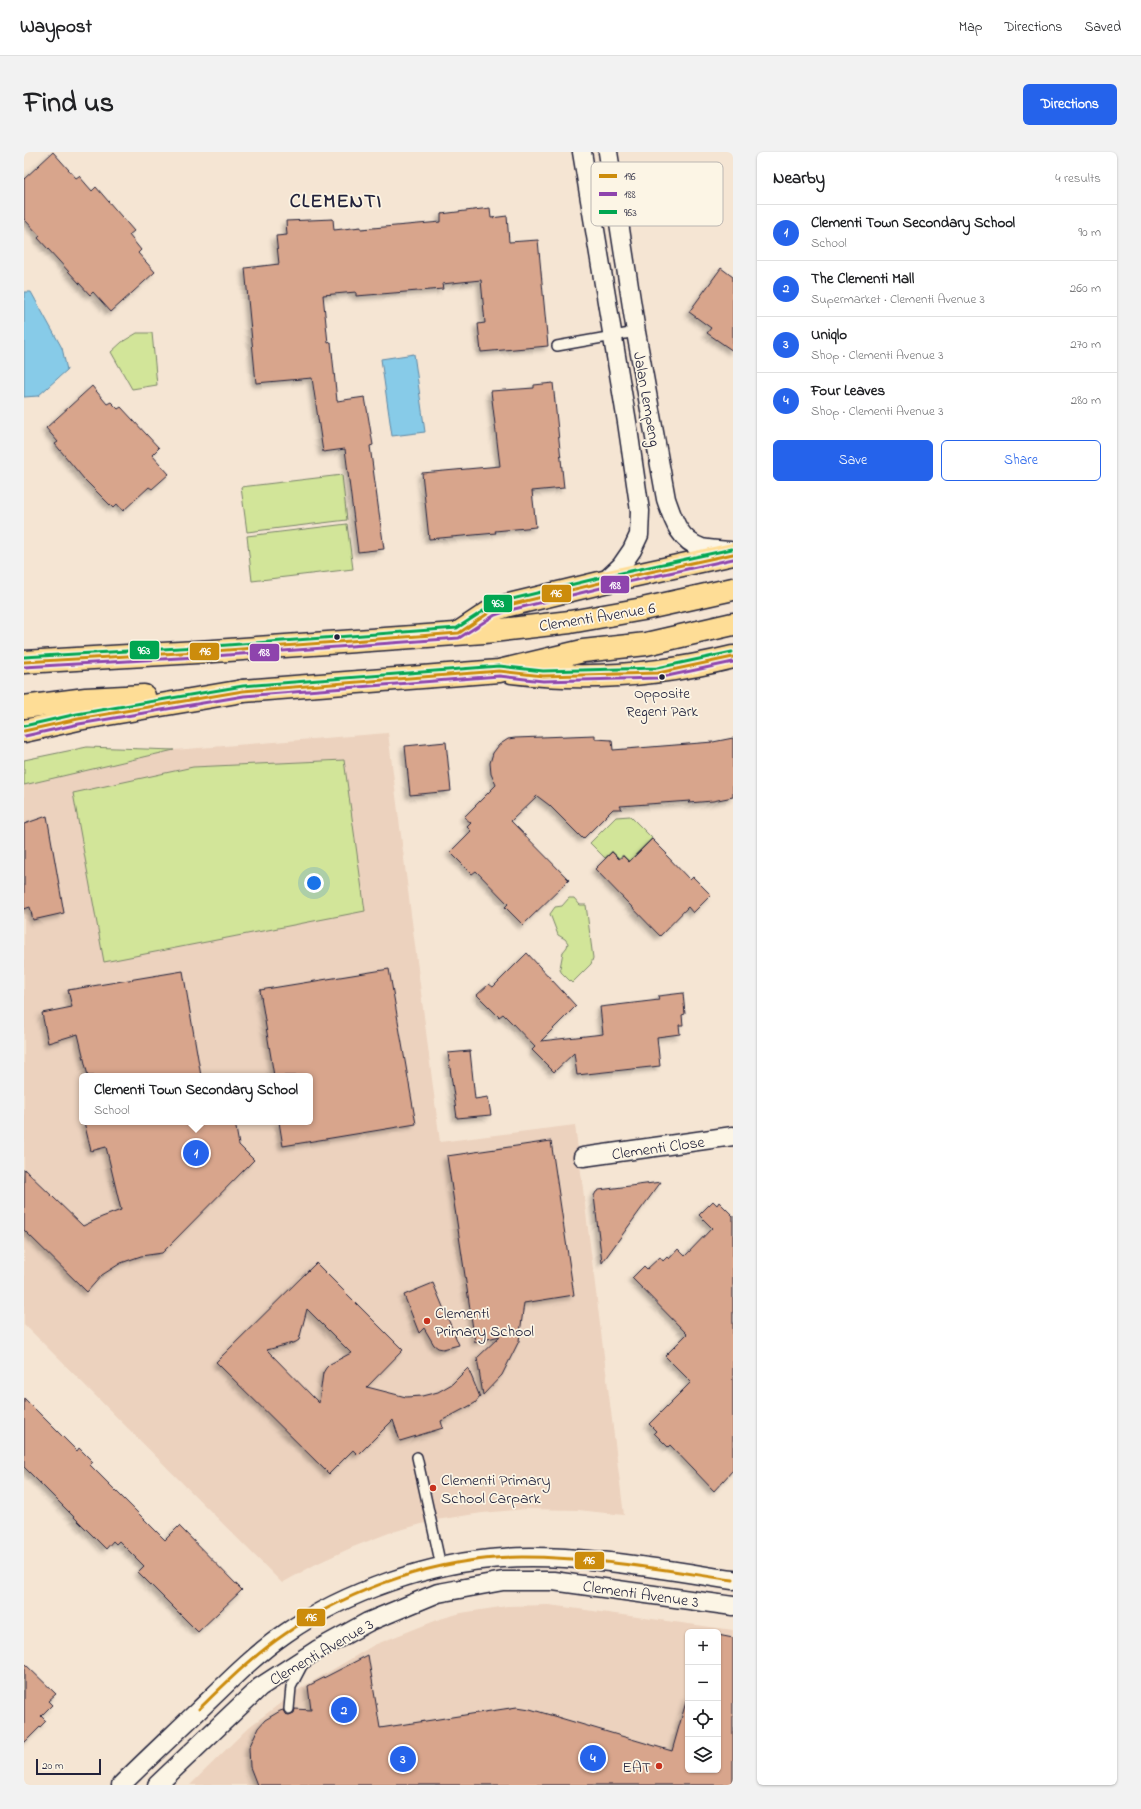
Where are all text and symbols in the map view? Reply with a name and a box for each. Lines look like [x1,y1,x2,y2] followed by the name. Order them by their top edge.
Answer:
[20,14,92,41] text: Waypost
[959,17,982,38] text: Map
[1004,17,1062,38] text: Directions
[1084,17,1121,38] text: Saved
[24,84,114,125] text: Find us
[1023,84,1117,125] button: Directions
[591,162,723,226] legend
[773,166,825,191] text: Nearby
[624,169,636,185] text: 196
[1055,169,1101,188] text: 4 results
[624,187,636,203] text: 188
[290,188,382,217] district label: CLEMENTI
[624,205,637,221] text: 963
[811,212,1015,234] text: Clementi Town Secondary School
[784,223,788,242] text: 1
[1078,223,1101,242] text: 90 m
[811,234,847,253] text: School
[811,268,914,290] text: The Clementi Mall
[783,279,789,298] text: 2
[1070,279,1101,298] text: 260 m
[811,290,985,309] text: Supermarket · Clementi Avenue 3
[811,324,847,346] text: Uniqlo
[783,335,789,354] text: 3
[1070,335,1101,354] text: 270 m
[811,346,944,365] text: Shop · Clementi Avenue 3
[626,350,666,449] street label: Jalan Lempeng
[811,380,885,402] text: Four Leaves
[783,391,789,410] text: 4
[1071,391,1101,410] text: 280 m
[811,402,944,421] text: Shop · Clementi Avenue 3
[773,440,933,481] button: Save
[941,440,1101,481] button: Share
[600,575,630,594] line badge: 188
[609,578,622,594] text: 188
[541,584,572,603] line badge: 196
[550,586,562,602] text: 196
[483,594,513,613] line badge: 963
[491,596,505,612] text: 963
[538,597,657,639] street label: Clementi Avenue 6
[332,632,342,642] unlabelled marker
[129,640,160,660] line badge: 963
[189,642,220,661] line badge: 196
[137,643,151,659] text: 963
[249,643,280,662] line badge: 188
[199,644,211,660] text: 196
[258,645,271,661] text: 188
[657,672,667,682] marker: Opposite Regent Park
[626,683,698,724] place label: Opposite Regent Park
[304,873,324,893] your location
[79,1073,313,1125] popup
[94,1079,298,1101] text: Clementi Town Secondary School
[94,1101,130,1120] text: School
[610,1130,707,1167] street label: Clementi Close
[183,1138,209,1168] pin: 1
[435,1302,534,1344] place label: Clementi Primary School
[422,1316,432,1326] marker: Clementi Primary School
[441,1469,551,1511] place label: Clementi Primary School Carpark
[428,1483,438,1493] marker: Clementi Primary School Carpark
[574,1551,605,1570] line badge: 196
[583,1553,595,1569] text: 196
[581,1575,700,1615] street label: Clementi Avenue 3
[296,1608,326,1627] line badge: 196
[305,1610,317,1626] text: 196
[265,1613,379,1692] street label: Clementi Avenue 3
[685,1629,721,1773] map controls
[685,1629,721,1665] button: +
[685,1665,721,1701] button: −
[331,1695,357,1725] pin: 2
[685,1701,721,1737] button: locate
[685,1737,721,1773] button: layers
[580,1743,606,1773] pin: 4
[390,1744,416,1774] pin: 3
[622,1756,651,1780] place label: EAT
[36,1757,101,1776] scale bar
[42,1758,64,1774] text: 20 m
[654,1761,664,1771] marker: EAT

